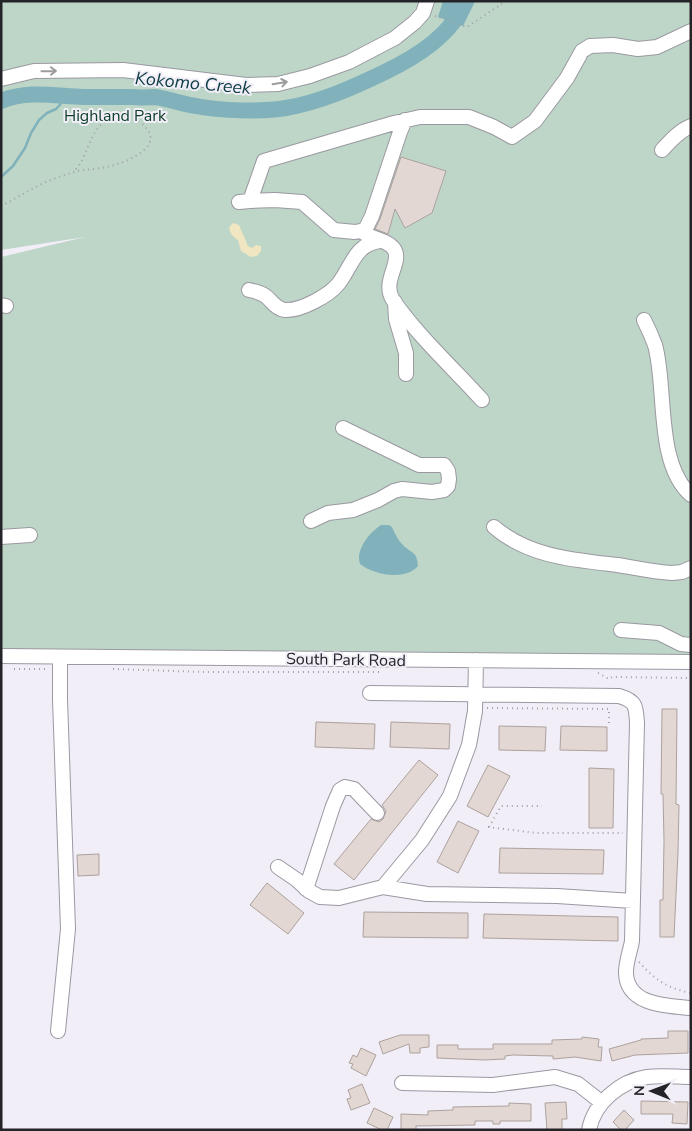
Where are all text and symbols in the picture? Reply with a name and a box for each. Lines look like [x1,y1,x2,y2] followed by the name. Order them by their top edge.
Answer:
[40,66,57,76] one-way arrow
[134,66,253,100] water label: Kokomo Creek
[272,78,288,88] one-way arrow
[64,105,167,127] park label: Highland Park
[286,648,406,672] street label: South Park Road
[627,1066,677,1116] north arrow
[630,1085,649,1096] text: N

